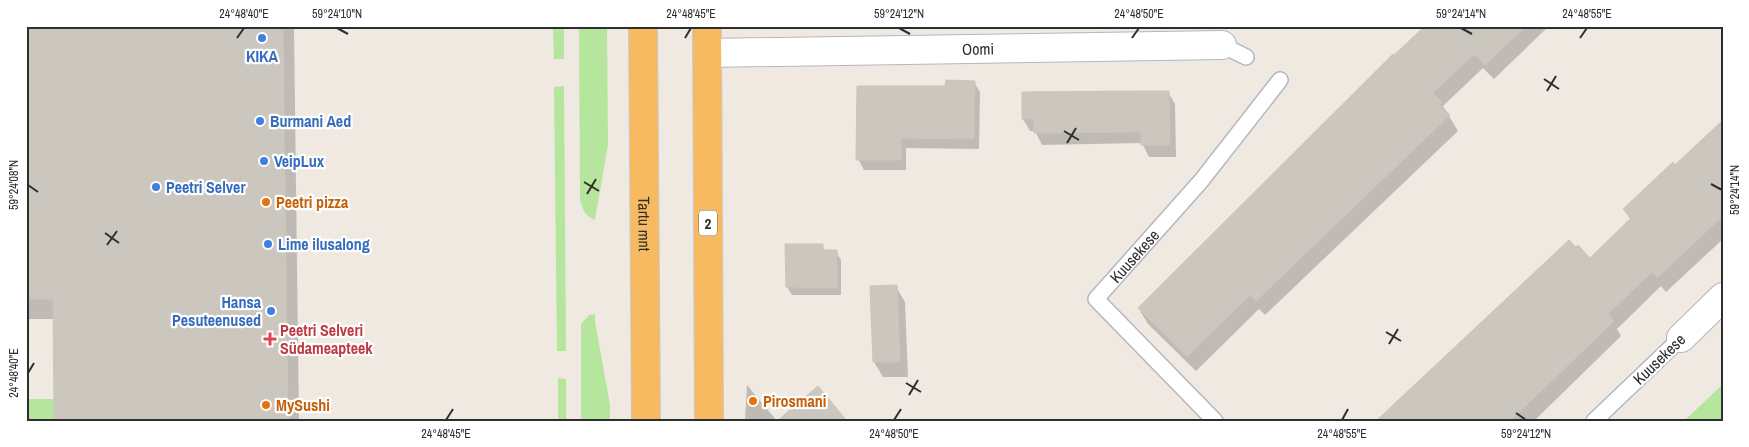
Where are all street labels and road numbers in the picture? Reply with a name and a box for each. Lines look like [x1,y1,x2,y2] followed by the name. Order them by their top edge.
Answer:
[962,38,994,60] street label: Oomi
[633,196,656,252] street label: Tartu mnt
[699,210,717,236] road number: 2
[1104,224,1164,288] street label: Kuusekese
[1628,329,1690,389] street label: Kuusekese

